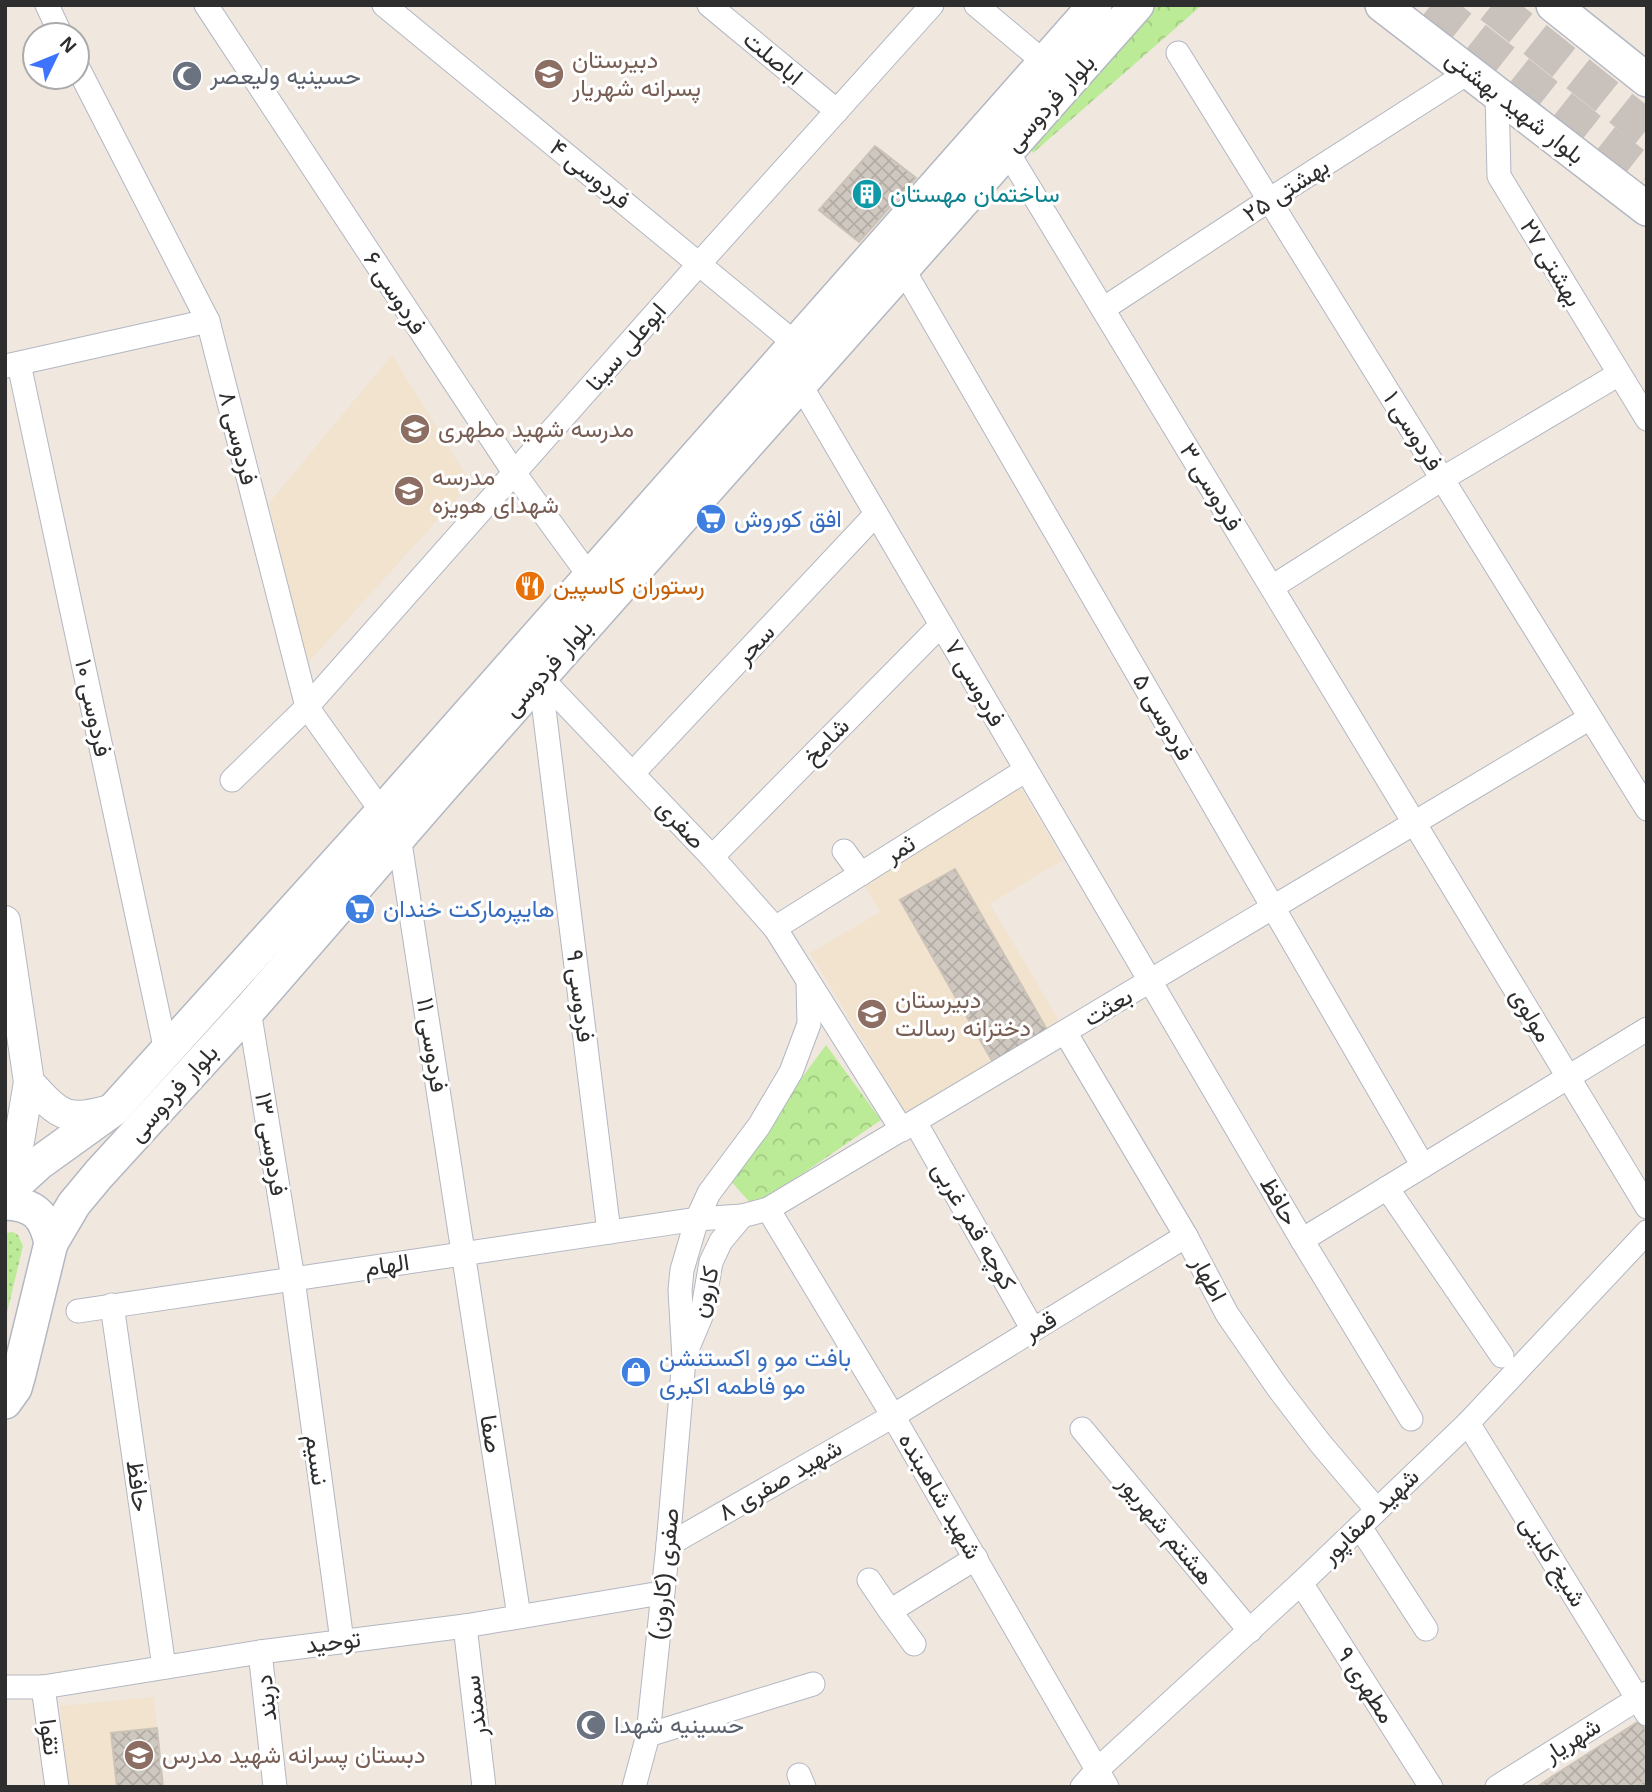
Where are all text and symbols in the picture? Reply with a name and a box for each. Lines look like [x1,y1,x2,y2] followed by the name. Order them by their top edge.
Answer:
[21,21,91,91] north arrow
[738,25,808,91] street label: اباصلت
[56,33,80,57] text: N
[1439,44,1590,171] street label: بلوار شهید بهشتی
[571,46,701,104] place label: دبیرستان پسرانه شهریار
[999,49,1102,158] street label: بلوار فردوسی
[532,57,566,91] school or university icon: دبیرستان پسرانه شهریار
[170,59,204,93] mosque icon: حسینیه ولیعصر
[209,62,361,91] place label: حسینیه ولیعصر
[543,133,636,216] street label: فردوسی ۴
[1238,152,1335,229] street label: بهشتی ۲۵
[850,177,884,211] building icon: ساختمان مهستان
[890,180,1060,209] place label: ساختمان مهستان
[1513,214,1588,312] street label: بهشتی ۲۷
[357,246,432,340] street label: فردوسی ۶
[580,297,673,397] street label: ابوعلی سینا
[1377,386,1448,477] street label: فردوسی ۱
[212,388,263,488] street label: فردوسی ۸
[398,412,432,446] school or university icon: مدرسه شهید مطهری
[438,415,634,444] place label: مدرسه شهید مطهری
[1173,438,1248,537] street label: فردوسی ۳
[432,463,559,520] place label: مدرسه شهدای هویزه
[392,474,426,508] school or university icon: مدرسه شهدای هویزه
[694,502,728,536] supermarket icon: افق کوروش
[734,505,842,534] place label: افق کوروش
[513,569,547,603] restaurant icon: رستوران کاسپین
[553,572,705,602] place label: رستوران کاسپین
[497,614,600,723] street label: بلوار فردوسی
[729,618,781,671] street label: سحر
[938,635,1011,732] street label: فردوسی ۷
[68,657,117,759] street label: فردوسی ۱۰
[1126,668,1199,766] street label: فردوسی ۵
[797,712,857,772] street label: شامخ
[650,793,711,856] street label: صفری
[879,829,921,870] street label: ثمر
[343,892,377,926] supermarket icon: هایپرمارکت خندان
[383,895,555,925] place label: هایپرمارکت خندان
[559,948,600,1044] street label: فردوسی ۹
[1079,982,1137,1032] street label: بعثت
[1503,983,1558,1048] street label: مولوی
[895,986,1031,1043] place label: دبیرستان دخترانه رسالت
[410,996,453,1095] street label: فردوسی ۱۱
[855,997,889,1031] school or university icon: دبیرستان دخترانه رسالت
[122,1039,225,1148] street label: بلوار فردوسی
[248,1090,293,1198] street label: فردوسی ۱۳
[924,1157,1022,1296] street label: کوچه قمر غربی
[1255,1172,1304,1230] street label: حافظ
[363,1248,412,1284] street label: الهام
[1184,1251,1233,1307] street label: اطهار
[685,1264,726,1321] street label: کارون
[1017,1305,1062,1348] street label: قمر
[659,1344,851,1401] place label: بافت مو و اکستنشن مو فاطمه اکبری
[619,1355,653,1389] shop icon: بافت مو و اکستنشن مو فاطمه اکبری
[475,1413,508,1455] street label: صفا
[892,1428,987,1565] street label: شهید شاهبنده
[298,1433,334,1487] street label: نسیم
[713,1433,847,1528] street label: شهید صفری ۸
[122,1458,155,1513] street label: حافظ
[1315,1463,1426,1572] street label: شهید صفاپور
[1110,1468,1220,1592] street label: هشتم شهریور
[643,1507,686,1641] street label: صفری (کارون)
[1511,1510,1592,1614] street label: شیخ کلینی
[304,1625,362,1660] street label: توحید
[1330,1642,1401,1729] street label: مطهری ۹
[250,1673,283,1723] street label: دربند
[457,1674,494,1739] street label: سمندر
[574,1708,608,1742] mosque icon: حسینیه شهدا
[614,1711,744,1740] place label: حسینیه شهدا
[1537,1712,1606,1770] street label: شهریار
[33,1717,66,1757] street label: تقوا
[122,1738,156,1772] school or university icon: دبستان پسرانه شهید مدرس
[162,1741,425,1771] place label: دبستان پسرانه شهید مدرس

